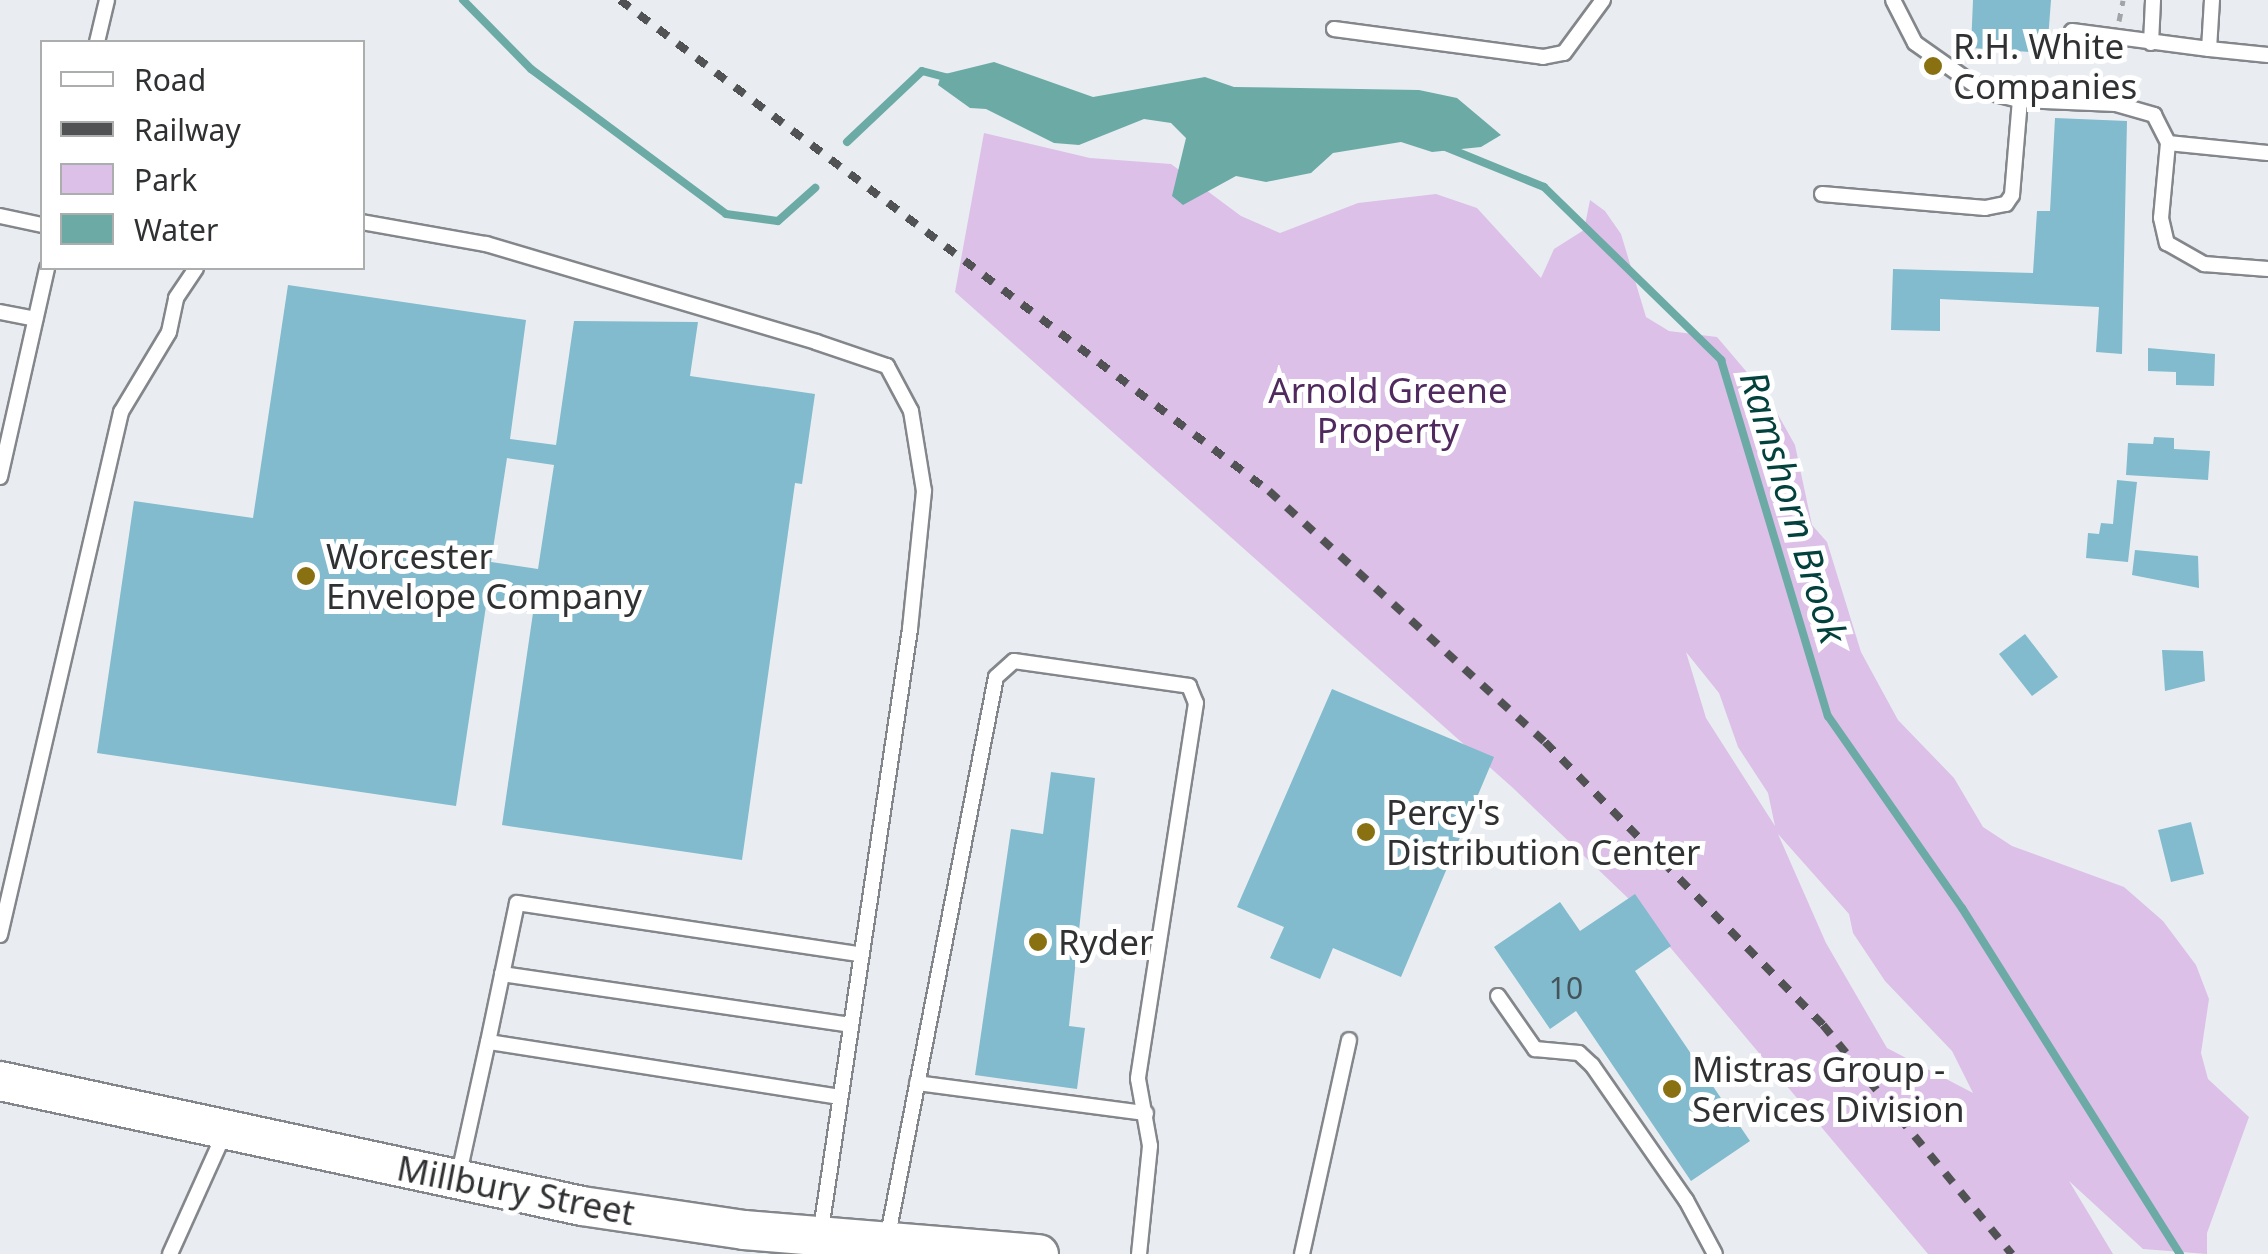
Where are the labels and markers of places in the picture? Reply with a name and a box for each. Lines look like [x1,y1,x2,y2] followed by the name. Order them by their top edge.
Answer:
[1953,25,2137,107] place label: R.H. White Companies
[1922,55,1944,77] marker: R.H. White Companies
[326,535,642,617] place label: Worcester Envelope Company
[295,565,317,587] marker: Worcester Envelope Company
[1386,791,1701,873] place label: Percy's Distribution Center
[1355,821,1377,843] marker: Percy's Distribution Center
[1058,921,1153,963] place label: Ryder
[1027,931,1049,953] marker: Ryder
[1692,1048,1965,1130] place label: Mistras Group - Services Division
[1661,1078,1683,1100] marker: Mistras Group - Services Division

